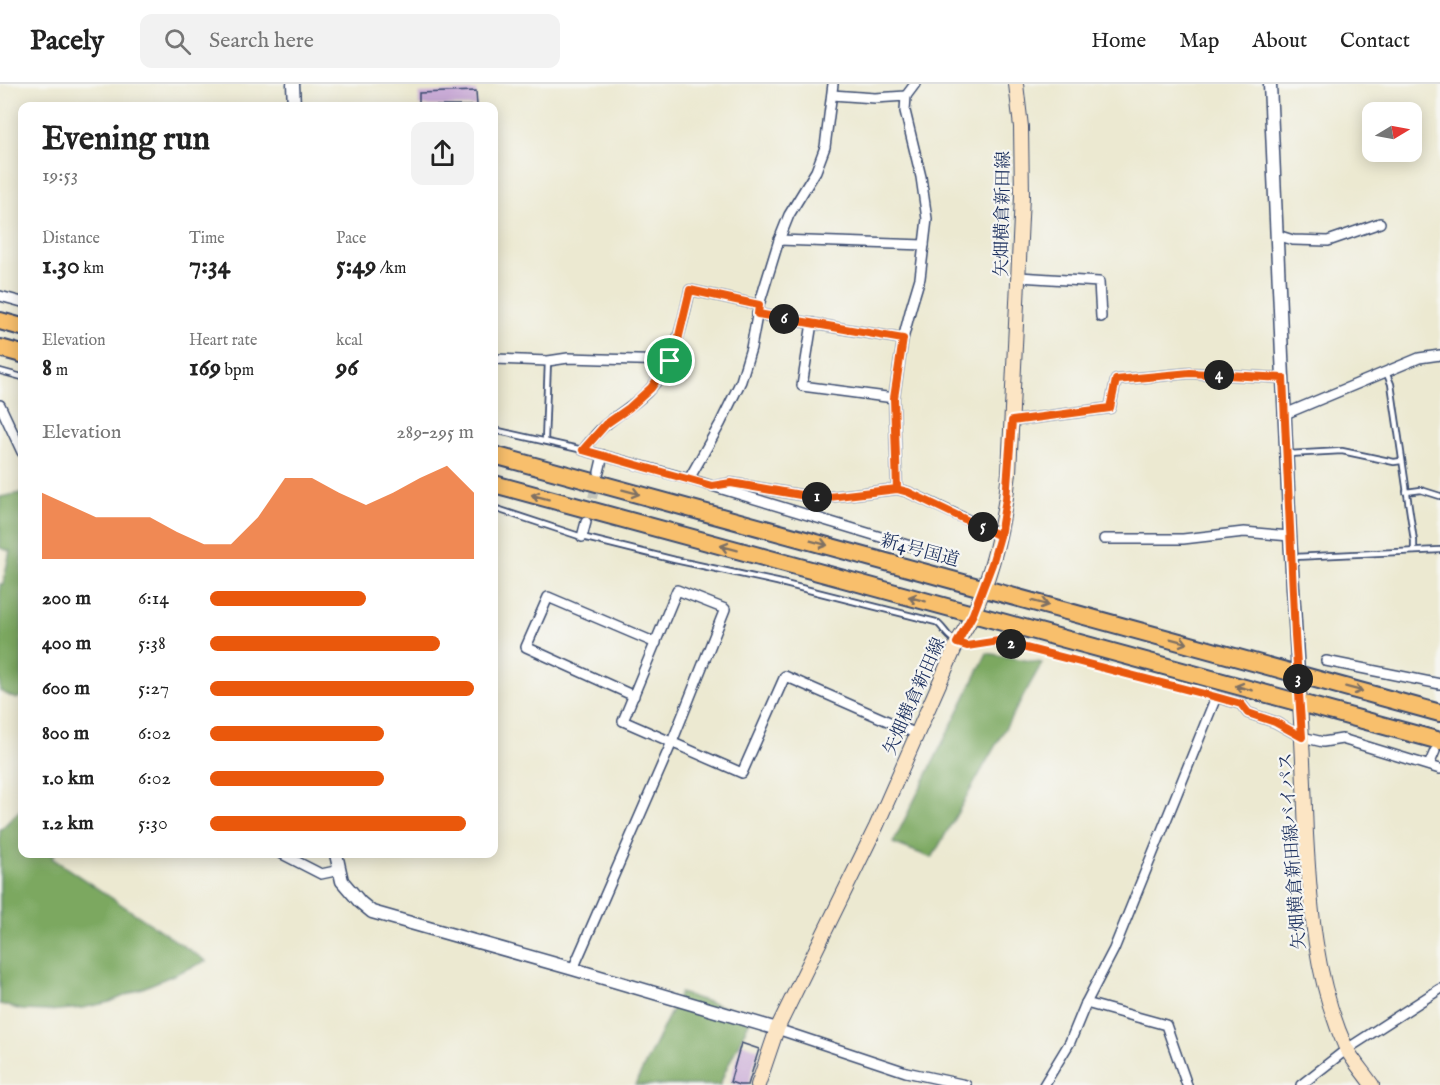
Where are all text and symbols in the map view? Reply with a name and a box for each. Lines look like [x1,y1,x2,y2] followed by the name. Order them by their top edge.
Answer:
[140,14,560,68] search box
[30,24,104,59] text: Pacely
[161,25,194,58] icon: search
[209,27,314,55] text: Search here
[1091,28,1146,55] text: Home
[1179,28,1219,55] text: Map
[1252,28,1307,55] text: About
[1340,28,1410,55] text: Contact
[1362,102,1422,162] north arrow
[1362,102,1422,162] map controls
[42,119,210,161] text: Evening run
[411,122,474,185] button: share
[991,151,1016,277] street label: 矢畑横倉新田線
[42,163,78,188] text: 19:53
[42,229,100,249] text: Distance
[189,229,225,249] text: Time
[336,229,366,249] text: Pace
[42,249,80,282] text: 1.30
[189,249,230,282] text: 7:34
[336,249,376,282] text: 5:49
[80,259,104,279] text: km
[376,259,406,279] text: /km
[769,304,799,334] pin: 6
[781,309,787,329] text: 6
[42,331,105,351] text: Elevation
[189,331,257,351] text: Heart rate
[336,331,363,351] text: kcal
[644,335,695,386] pin
[653,344,686,377] icon: arrive
[42,351,52,384] text: 8
[189,351,221,384] text: 169
[336,351,358,384] text: 96
[1204,360,1234,390] pin: 4
[52,361,68,381] text: m
[221,361,254,381] text: bpm
[1215,365,1223,385] text: 4
[42,420,121,445] text: Elevation
[396,420,474,445] text: 289–295 m
[802,482,832,512] pin: 1
[621,487,640,498] one-way arrow
[814,487,820,507] text: 1
[531,491,550,502] one-way arrow
[968,512,998,542] pin: 5
[980,517,986,537] text: 5
[878,530,962,573] street label: 新4号国道
[809,538,828,549] one-way arrow
[719,542,738,553] one-way arrow
[42,586,91,611] text: 200 m
[138,586,169,611] text: 6:14
[908,593,927,604] one-way arrow
[1030,598,1049,609] one-way arrow
[996,629,1026,659] pin: 2
[42,631,91,656] text: 400 m
[138,631,166,656] text: 5:38
[879,634,952,759] street label: 矢畑横倉新田線
[1007,634,1015,654] text: 2
[1169,636,1188,648] one-way arrow
[1283,664,1313,694] pin: 3
[1295,669,1301,689] text: 3
[42,676,90,701] text: 600 m
[138,676,169,701] text: 5:27
[1234,681,1253,693] one-way arrow
[1344,684,1363,696] one-way arrow
[42,721,89,746] text: 800 m
[138,721,171,746] text: 6:02
[1275,752,1312,950] street label: 矢畑横倉新田線バイパス
[42,766,94,791] text: 1.0 km
[138,766,171,791] text: 6:02
[42,811,94,836] text: 1.2 km
[138,811,168,836] text: 5:30

